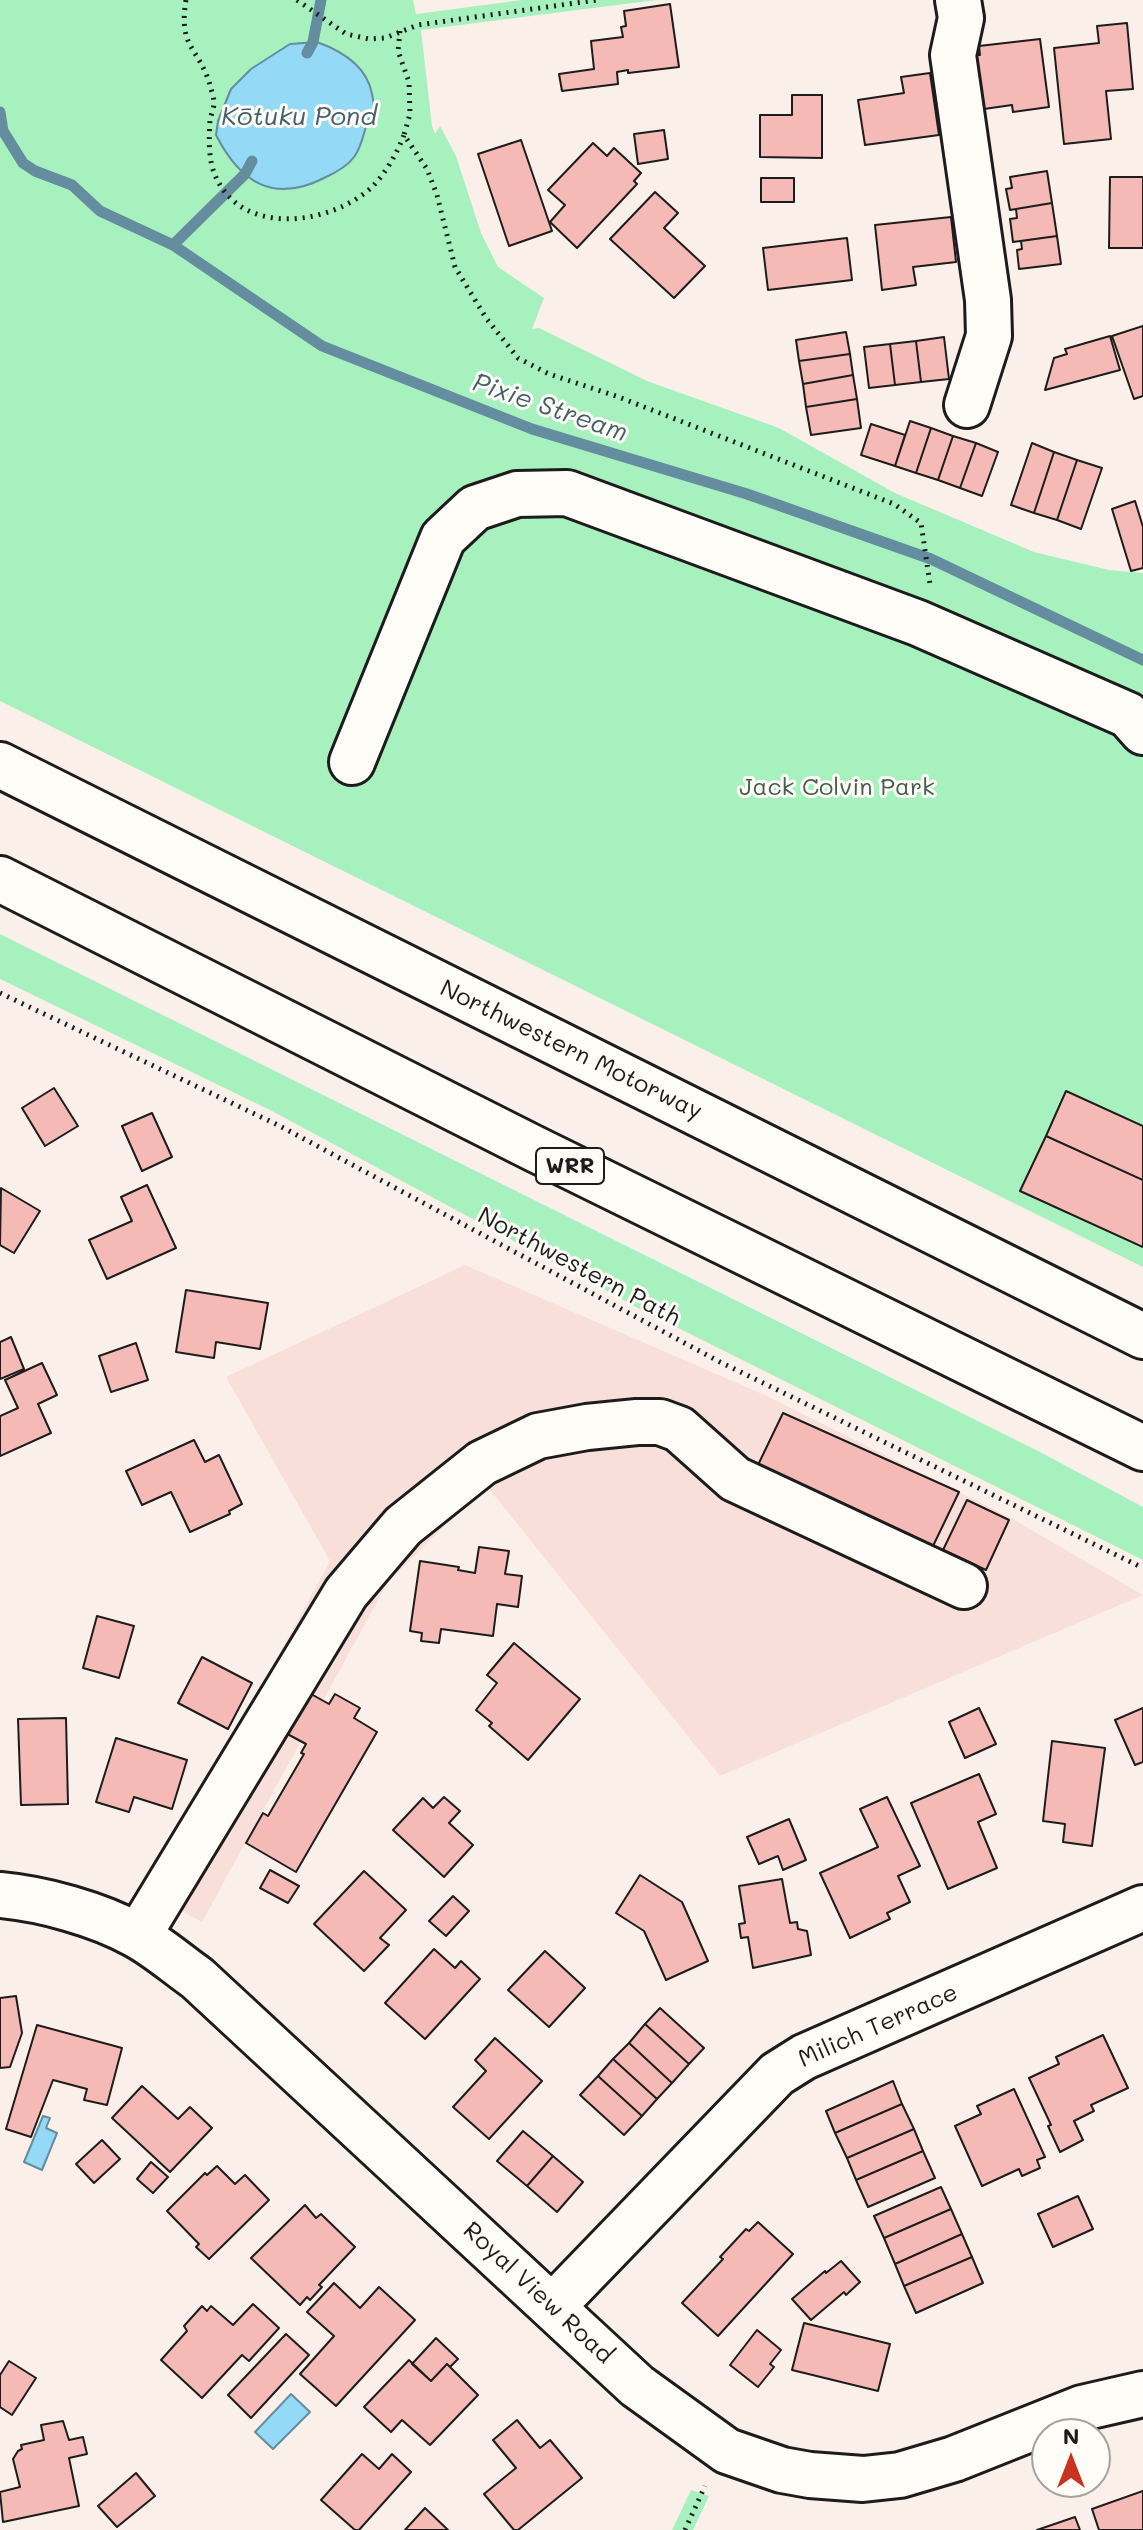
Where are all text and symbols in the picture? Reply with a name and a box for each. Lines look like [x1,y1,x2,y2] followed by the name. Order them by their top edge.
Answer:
[221,101,377,133] water label: Kōtuku Pond
[469,367,631,449] water label: Pixie Stream
[739,774,935,802] park label: Jack Colvin Park
[435,974,707,1126] street label: Northwestern Motorway
[536,1148,604,1184] road number: WRR
[473,1201,685,1333] street label: Northwestern Path
[794,1978,962,2074] street label: Milich Terrace
[457,2216,619,2370] street label: Royal View Road
[1031,2418,1111,2498] north arrow
[1063,2421,1079,2450] text: N

